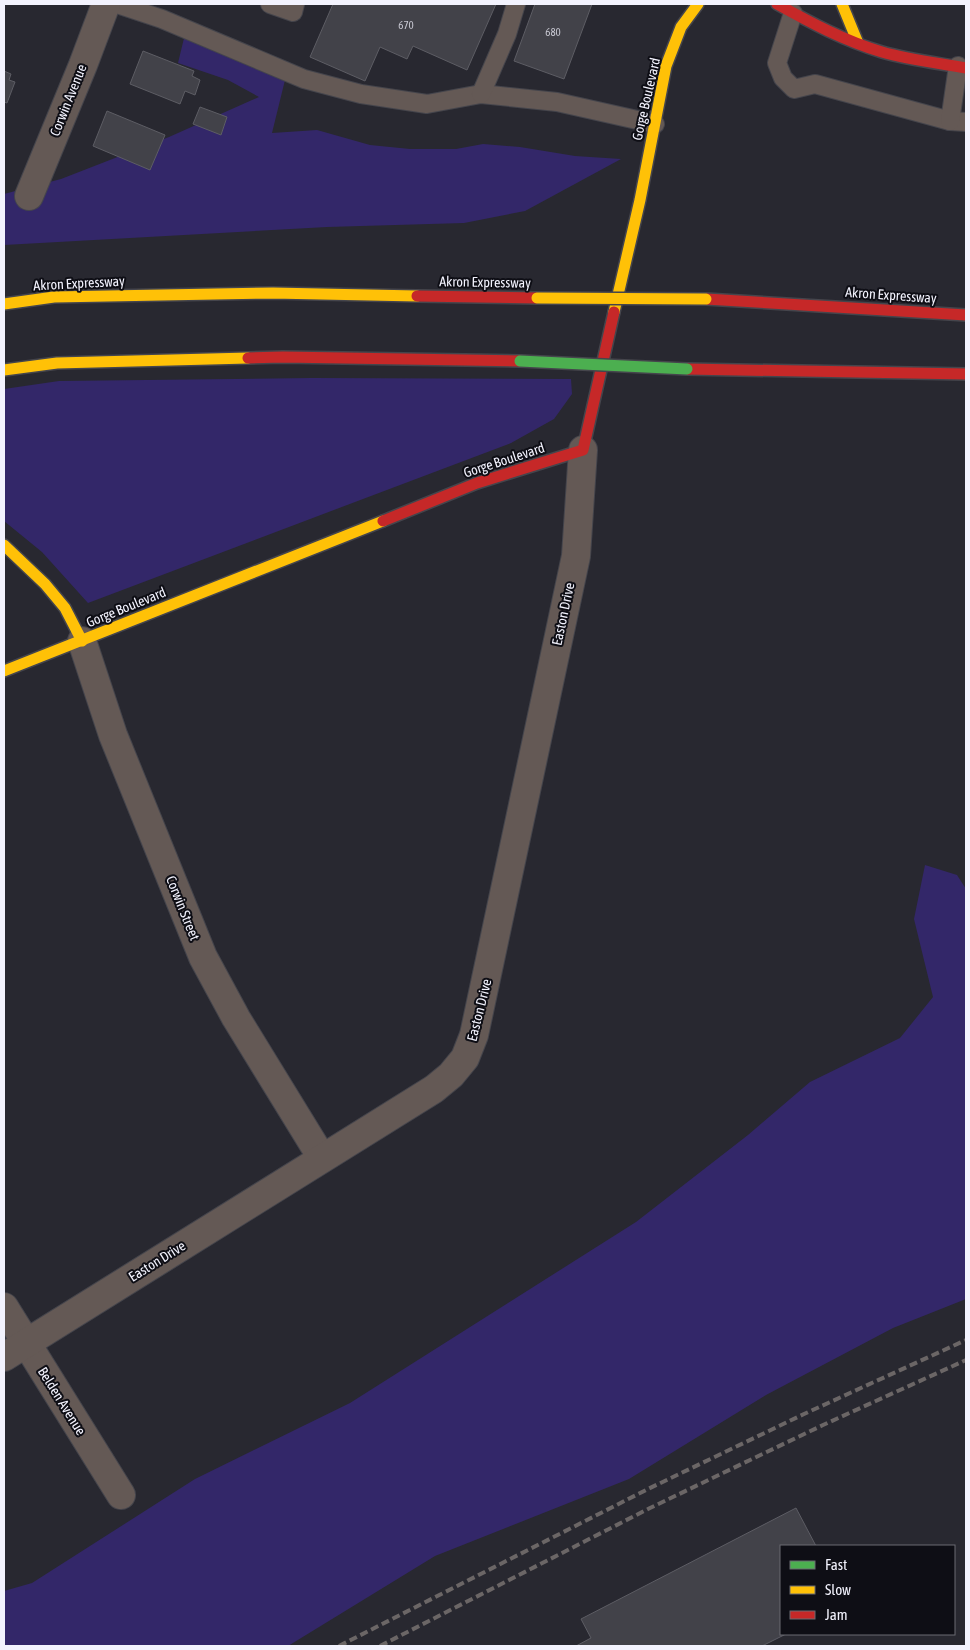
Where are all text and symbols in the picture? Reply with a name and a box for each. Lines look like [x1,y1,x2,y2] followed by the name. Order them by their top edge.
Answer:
[398,19,414,31] house number: 670
[545,26,561,38] house number: 680
[629,56,663,142] street label: Gorge Boulevard
[46,62,90,138] street label: Corwin Avenue
[33,273,125,293] street label: Akron Expressway
[439,273,531,291] street label: Akron Expressway
[845,284,937,306] street label: Akron Expressway
[461,439,547,481] street label: Gorge Boulevard
[549,581,577,647] street label: Easton Drive
[84,584,168,630] street label: Gorge Boulevard
[163,873,203,943] street label: Corwin Street
[464,977,494,1043] street label: Easton Drive
[126,1237,188,1285] street label: Easton Drive
[35,1364,89,1438] street label: Belden Avenue
[780,1545,955,1635] legend
[825,1556,847,1573] text: Fast
[825,1581,851,1598] text: Slow
[825,1606,848,1623] text: Jam

